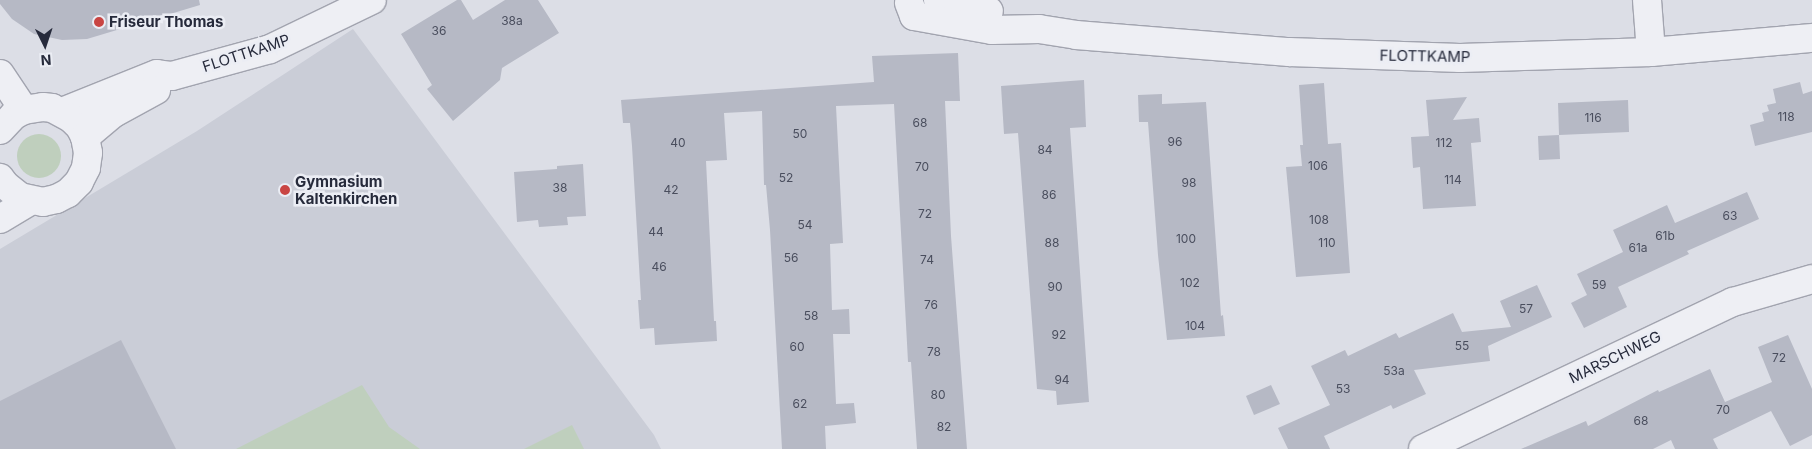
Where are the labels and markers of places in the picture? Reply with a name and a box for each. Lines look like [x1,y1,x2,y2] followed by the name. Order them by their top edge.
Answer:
[109,13,223,31] place label: Friseur Thomas
[93,16,105,28] marker: Friseur Thomas
[295,172,397,207] place label: Gymnasium Kaltenkirchen
[279,184,291,196] marker: Gymnasium Kaltenkirchen

